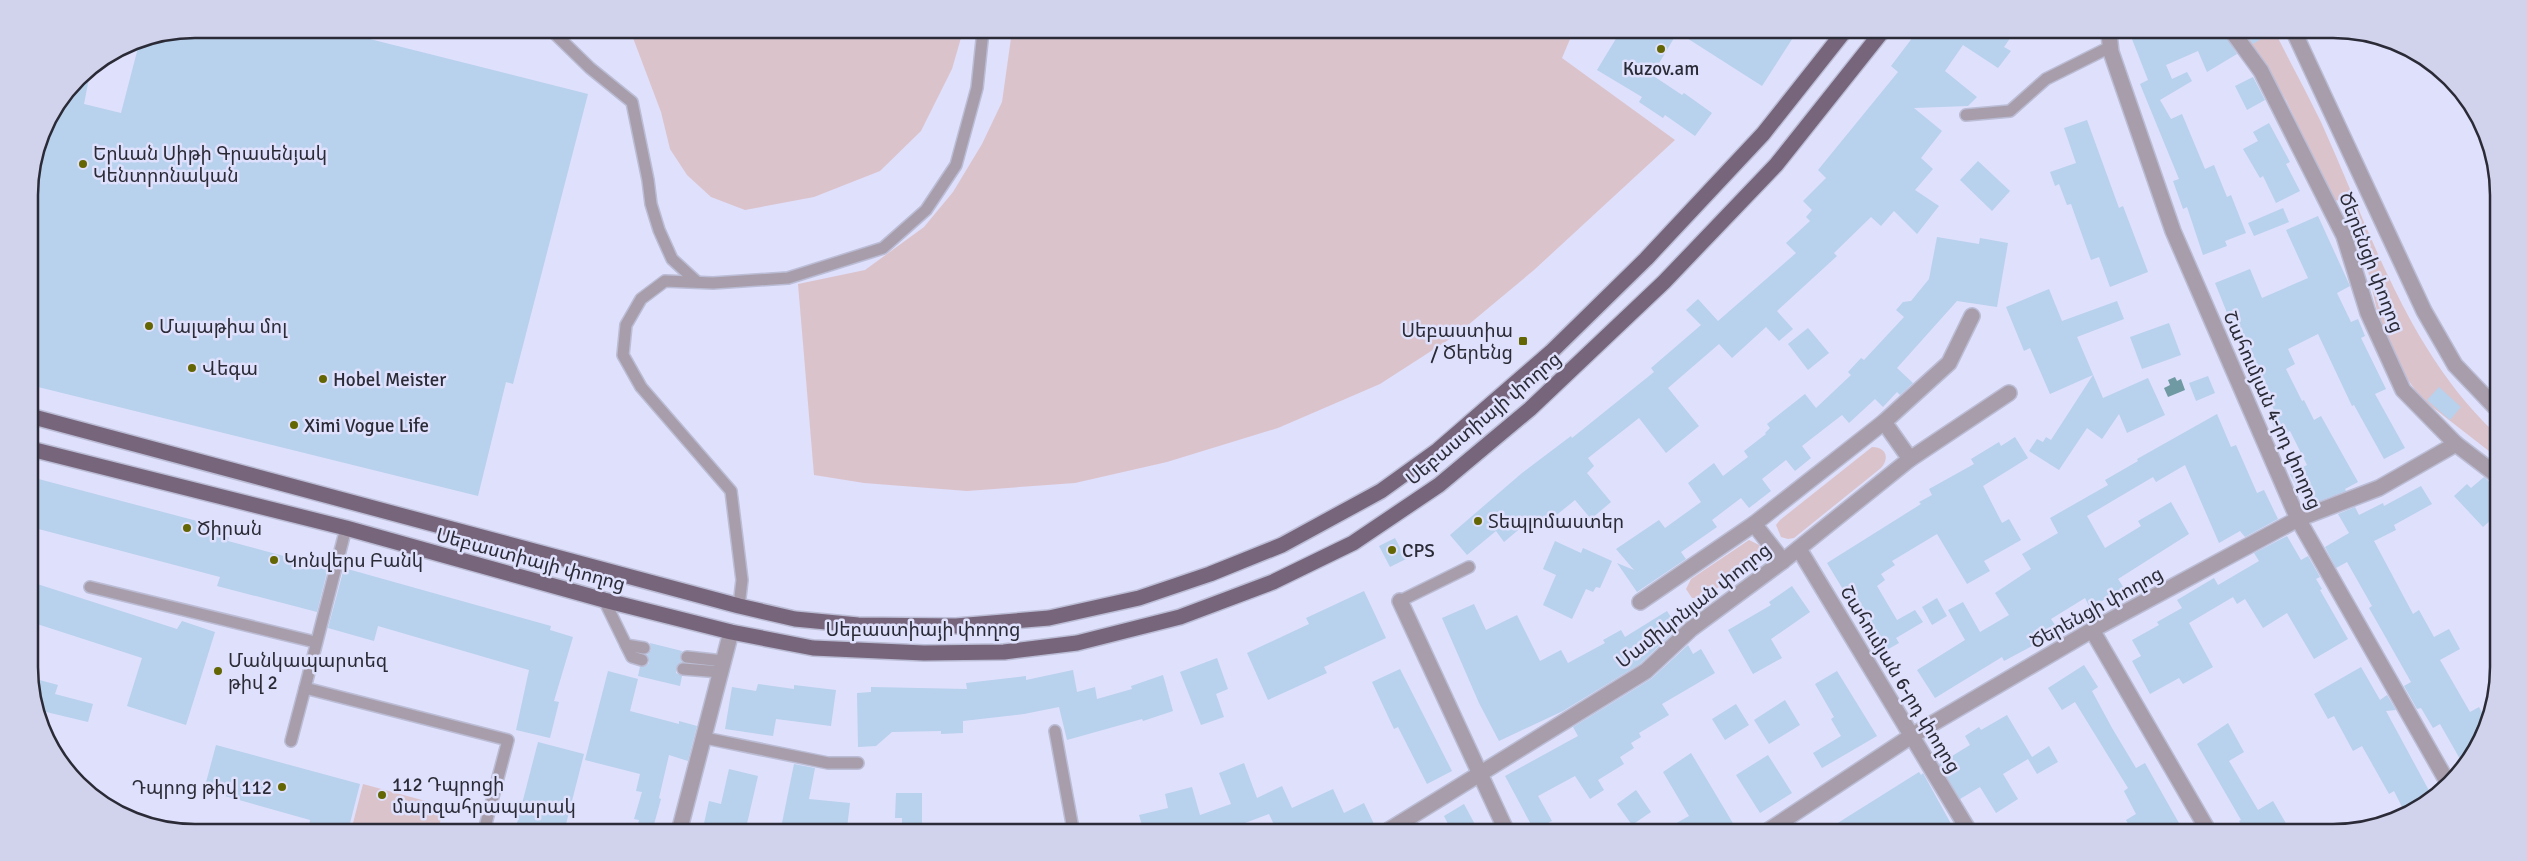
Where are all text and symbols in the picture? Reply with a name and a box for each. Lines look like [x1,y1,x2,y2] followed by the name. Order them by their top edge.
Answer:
[1655,43,1667,55] marker: Kuzov.am
[1623,57,1699,81] place label: Kuzov.am
[93,142,327,188] place label: Երևան Սիթի Գրասենյակ Կենտրոնական
[77,158,89,170] marker: Երևան Սիթի Գրասենյակ Կենտրոնական
[2333,189,2409,336] street label: Ծերենցի փողոց
[2217,308,2327,513] street label: Շահումյան 4-րդ փողոց
[159,315,288,339] place label: Մալաթիա մոլ
[1401,319,1513,365] place label: Սեբաստիա / Ծերենց
[143,320,155,332] marker: Մալաթիա մոլ
[1517,335,1529,347] marker: Սեբաստիա / Ծերենց
[1401,347,1566,491] street label: Սեբաստիայի փողոց
[202,357,258,381] place label: Վեգա
[186,362,198,374] marker: Վեգա
[333,368,446,392] place label: Hobel Meister
[317,373,329,385] marker: Hobel Meister
[304,414,429,438] place label: Ximi Vogue Life
[288,419,300,431] marker: Ximi Vogue Life
[1488,510,1624,534] place label: Տեպլոմաստեր
[1472,515,1484,527] marker: Տեպլոմաստեր
[197,517,262,541] place label: Ծիրան
[181,522,193,534] marker: Ծիրան
[433,523,628,597] street label: Սեբաստիայի փողոց
[1611,538,1776,674] street label: Մամիկոնյան փողոց
[1402,539,1435,563] place label: CPS
[1386,544,1398,556] marker: CPS
[284,549,423,573] place label: Կոնվերս Բանկ
[268,554,280,566] marker: Կոնվերս Բանկ
[2026,561,2167,654] street label: Ծերենցի փողոց
[1835,581,1966,778] street label: Շահումյան 6-րդ փողոց
[825,618,1021,642] street label: Սեբաստիայի փողոց
[228,649,389,695] place label: Մանկապարտեզ թիվ 2
[212,665,224,677] marker: Մանկապարտեզ թիվ 2
[392,773,576,819] place label: 112 Դպրոցի մարզահրապարակ
[131,776,272,800] place label: Դպրոց թիվ 112
[276,781,288,793] marker: Դպրոց թիվ 112
[376,789,388,801] marker: 112 Դպրոցի մարզահրապարակ

